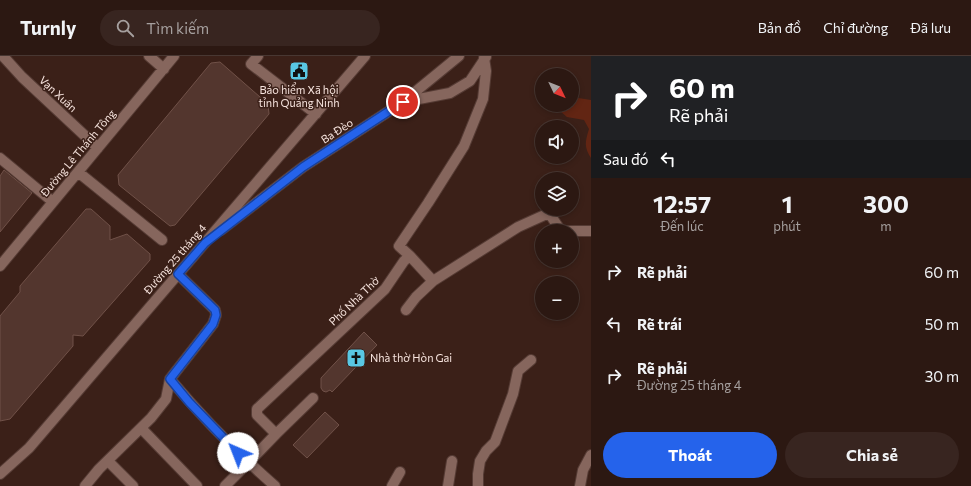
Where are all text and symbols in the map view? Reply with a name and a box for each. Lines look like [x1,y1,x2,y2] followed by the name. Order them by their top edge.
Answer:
[100,10,380,46] search box
[20,16,76,39] text: Turnly
[114,17,136,39] icon: search
[146,19,209,37] text: Tìm kiếm
[758,19,801,36] text: Bản đồ
[823,19,888,36] text: Chỉ đường
[910,19,951,36] text: Đã lưu
[288,60,310,82] public building icon: Bảo hiểm Xã hội tỉnh Quảng Ninh
[535,68,579,112] north arrow
[535,68,579,320] map controls
[669,70,735,104] text: 60 m
[603,72,655,124] icon: right
[37,73,80,114] street label: Vạn Xuân
[259,82,339,109] place label: Bảo hiểm Xã hội tỉnh Quảng Ninh
[386,85,420,119] pin
[392,91,414,113] icon: arrive
[669,104,728,126] text: Rẽ phải
[37,107,118,200] street label: Đường Lê Thánh Tông
[318,115,355,146] street label: Ba Đèo
[535,120,579,164] button: sound
[657,148,679,170] icon: left
[603,150,649,168] text: Sau đó
[535,172,579,216] button: layers
[653,189,711,218] text: 12:57
[782,189,793,218] text: 1
[863,189,909,218] text: 300
[660,218,704,234] text: Đến lúc
[773,218,801,234] text: phút
[880,218,892,234] text: m
[140,221,209,297] street label: Đường 25 tháng 4
[535,224,579,268] button: +
[603,261,625,283] icon: right
[637,263,687,281] text: Rẽ phải
[924,263,959,281] text: 60 m
[326,274,381,328] street label: Phố Nhà Thờ
[535,276,579,320] button: −
[603,313,625,335] icon: left
[637,315,682,333] text: Rẽ trái
[925,315,959,333] text: 50 m
[345,347,367,369] church icon: Nhà thờ Hòn Gai
[370,351,452,364] place label: Nhà thờ Hòn Gai
[637,359,687,377] text: Rẽ phải
[603,365,625,387] icon: right
[925,367,959,385] text: 30 m
[637,377,742,393] text: Đường 25 tháng 4
[217,432,259,474] position arrow
[603,432,777,478] button: Thoát
[785,432,959,478] button: Chia sẻ

